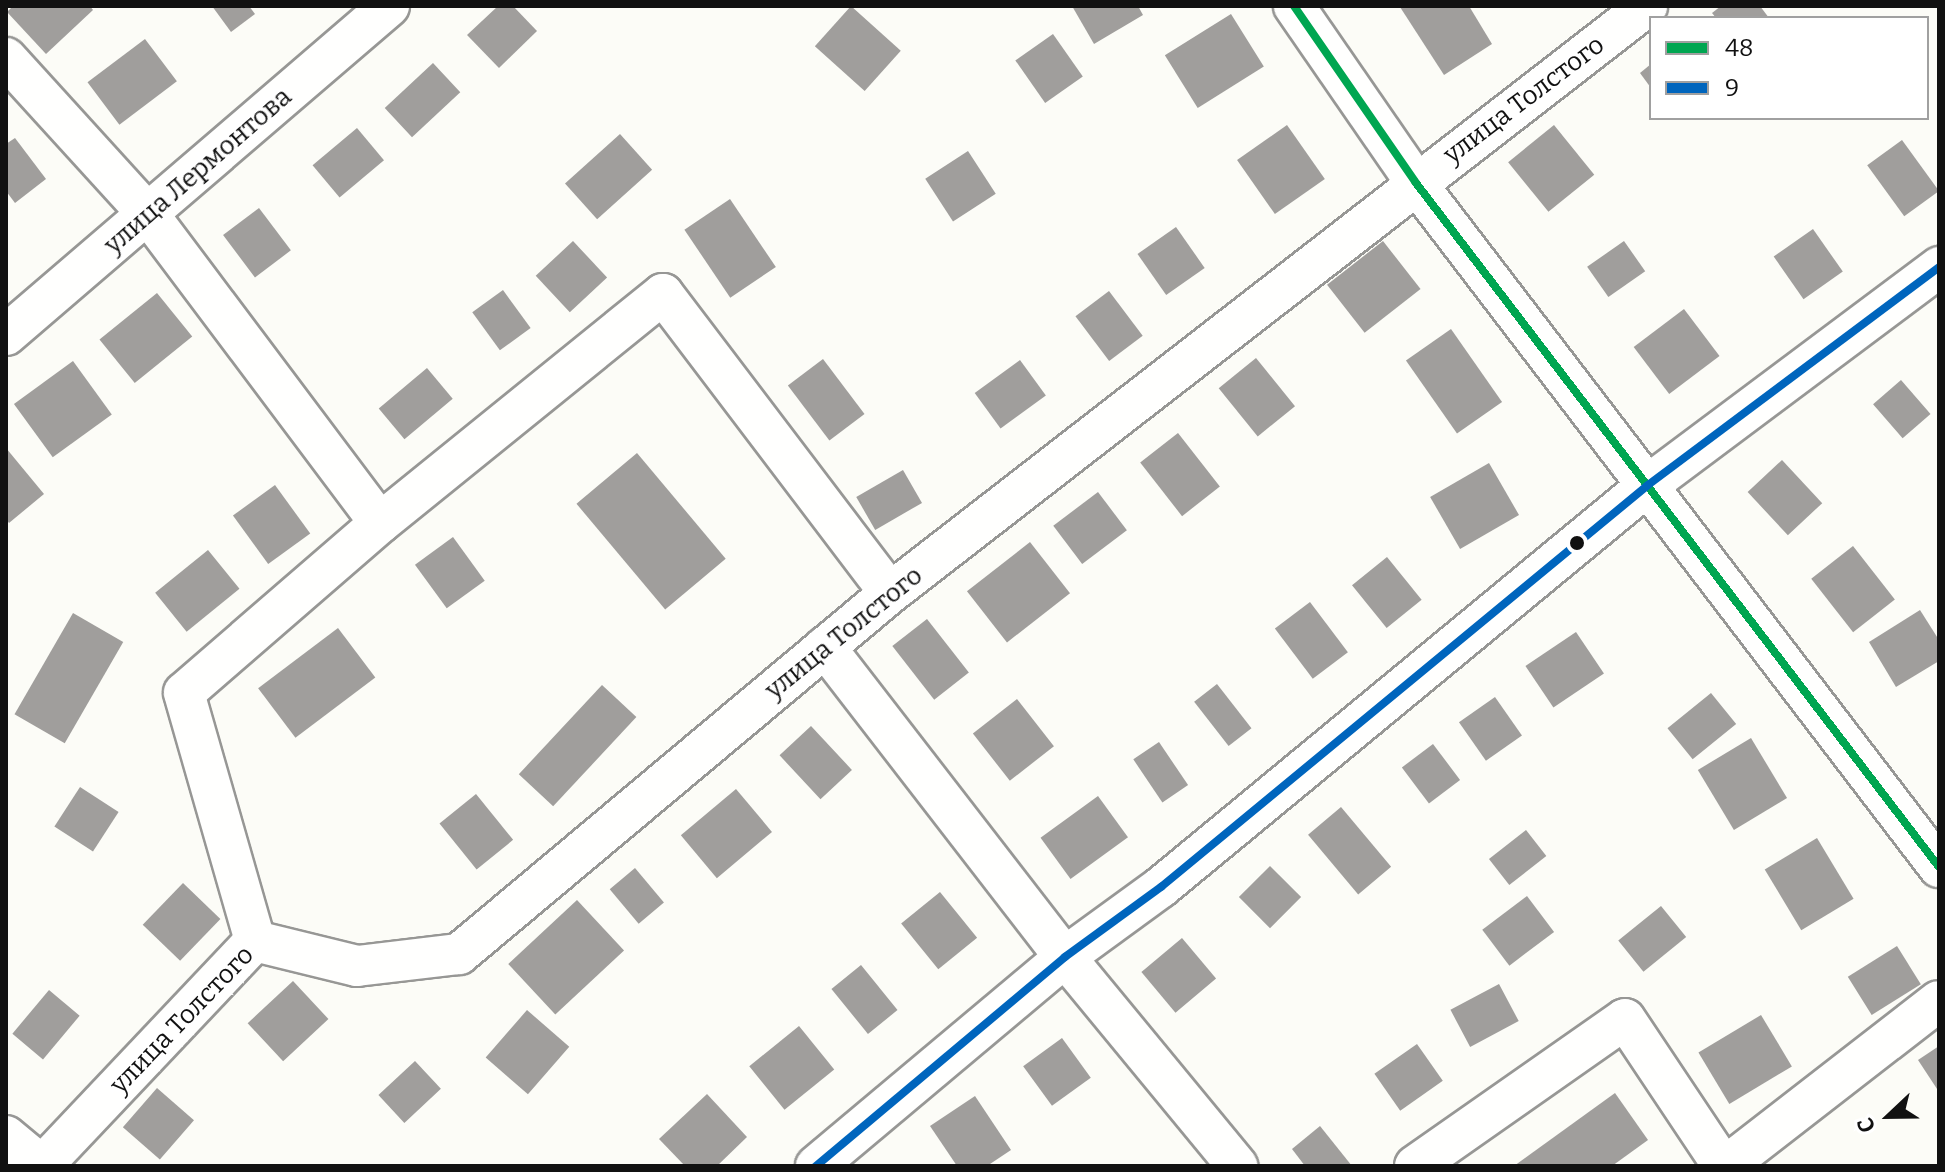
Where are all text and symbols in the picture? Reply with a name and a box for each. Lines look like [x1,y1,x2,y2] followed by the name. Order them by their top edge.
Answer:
[1649,16,1929,120] legend
[1437,29,1611,171] street label: улица Толстого
[1725,34,1753,62] text: 48
[1725,74,1739,102] text: 9
[98,81,298,261] street label: улица Лермонтова
[1569,535,1585,551] unlabelled marker
[759,560,929,706] street label: улица Толстого
[104,940,260,1100] street label: улица Толстого
[1849,1076,1929,1156] north arrow
[1851,1114,1881,1137] text: С

